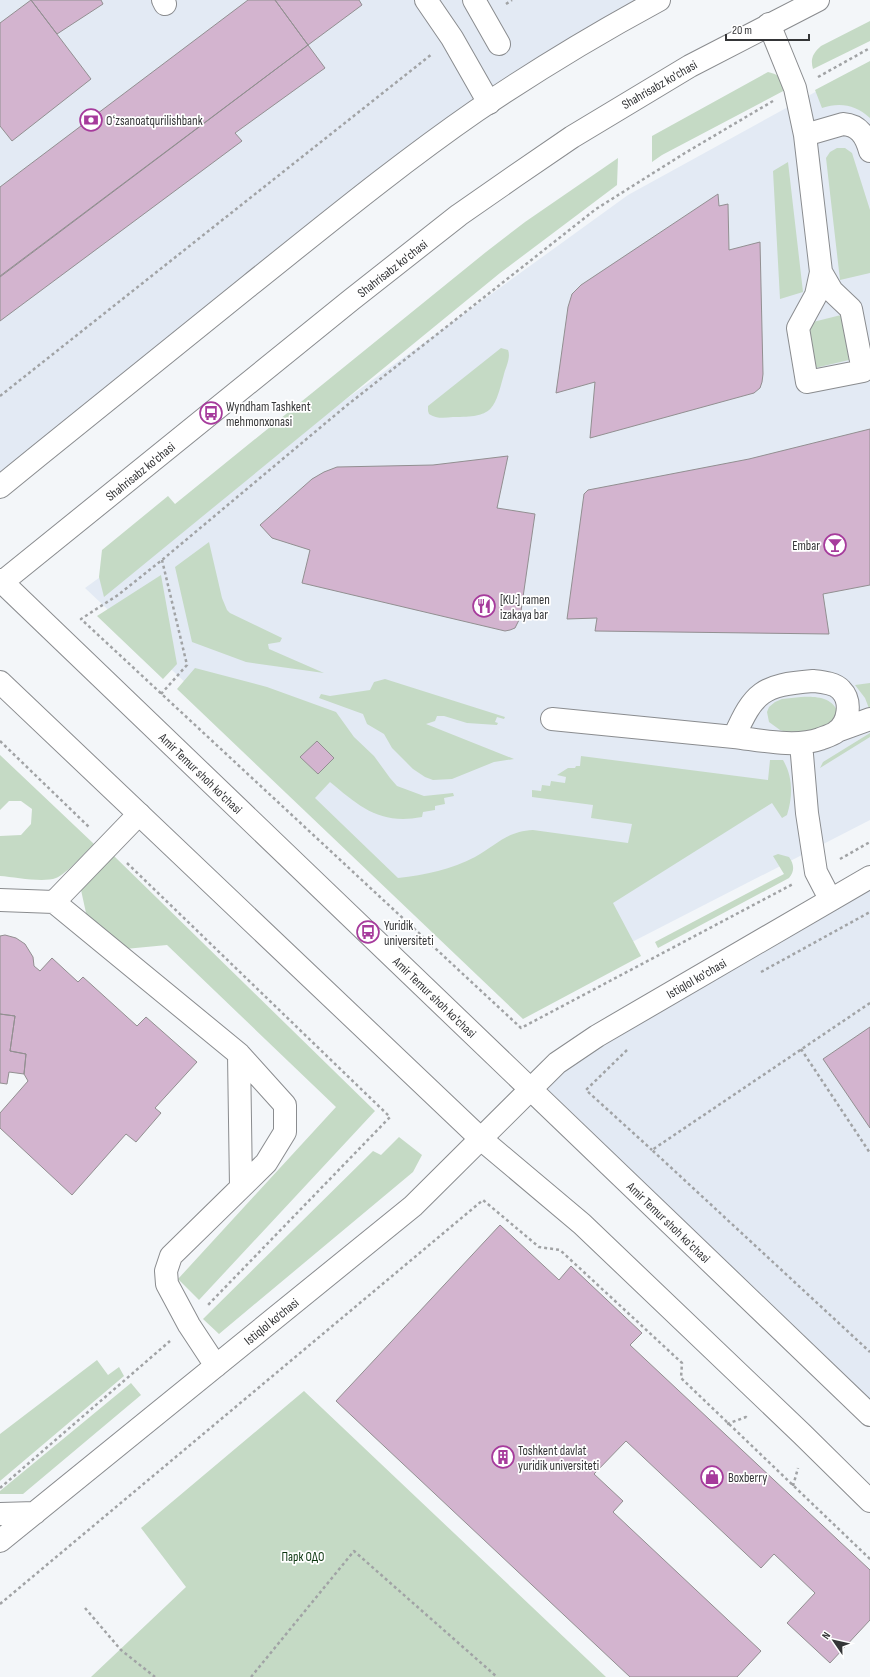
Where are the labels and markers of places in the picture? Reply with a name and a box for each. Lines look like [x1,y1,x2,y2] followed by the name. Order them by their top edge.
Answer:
[78,107,104,133] bank icon: Oʻzsanoatqurilishbank
[106,113,203,129] place label: Oʻzsanoatqurilishbank
[226,399,311,430] place label: Wyndham Tashkent mehmonxonasi
[198,400,224,426] bus stop icon: Wyndham Tashkent mehmonxonasi
[822,532,848,558] bar icon: Embar
[792,538,820,554] place label: Embar
[500,592,550,623] place label: [KU:] ramen izakaya bar
[471,593,497,619] restaurant icon: [KU:] ramen izakaya bar
[384,918,434,949] place label: Yuridik universiteti
[355,919,381,945] bus stop icon: Yuridik universiteti
[518,1443,599,1474] place label: Toshkent davlat yuridik universiteti
[490,1444,516,1470] building icon: Toshkent davlat yuridik universiteti
[699,1464,725,1490] shop icon: Boxberry
[728,1470,767,1486] place label: Boxberry

